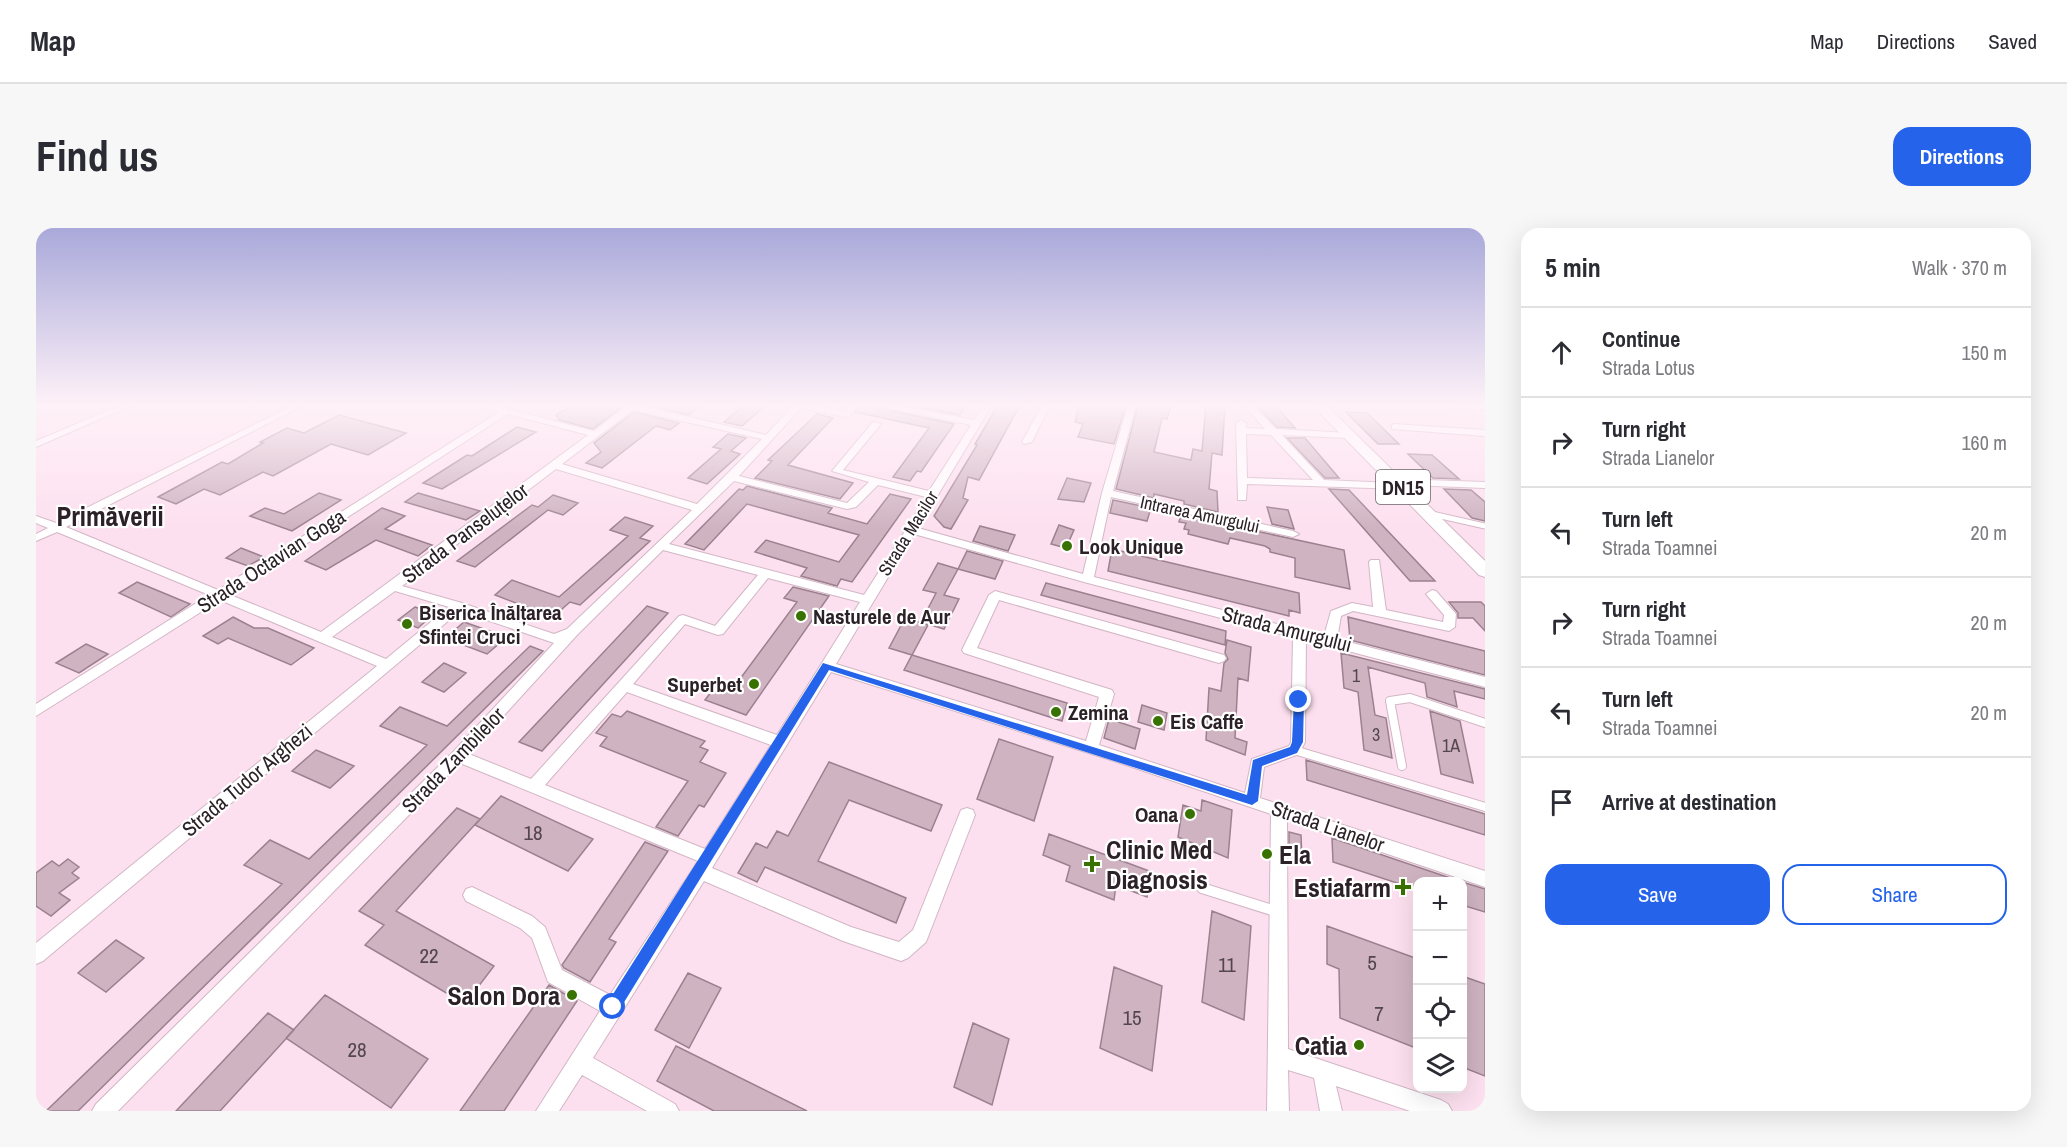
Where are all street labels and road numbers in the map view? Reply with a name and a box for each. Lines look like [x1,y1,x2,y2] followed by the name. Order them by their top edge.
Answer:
[1376,470,1430,504] road number: DN15
[396,476,534,590] street label: Strada Panseluțelor
[872,486,944,580] street label: Strada Macilor
[1138,489,1262,539] street label: Intrarea Amurgului
[191,502,351,620] street label: Strada Octavian Goga
[1219,599,1355,659] street label: Strada Amurgului
[395,701,511,819] street label: Strada Zambilelor
[176,717,318,843] street label: Strada Tudor Arghezi
[1268,793,1389,859] street label: Strada Lianelor

